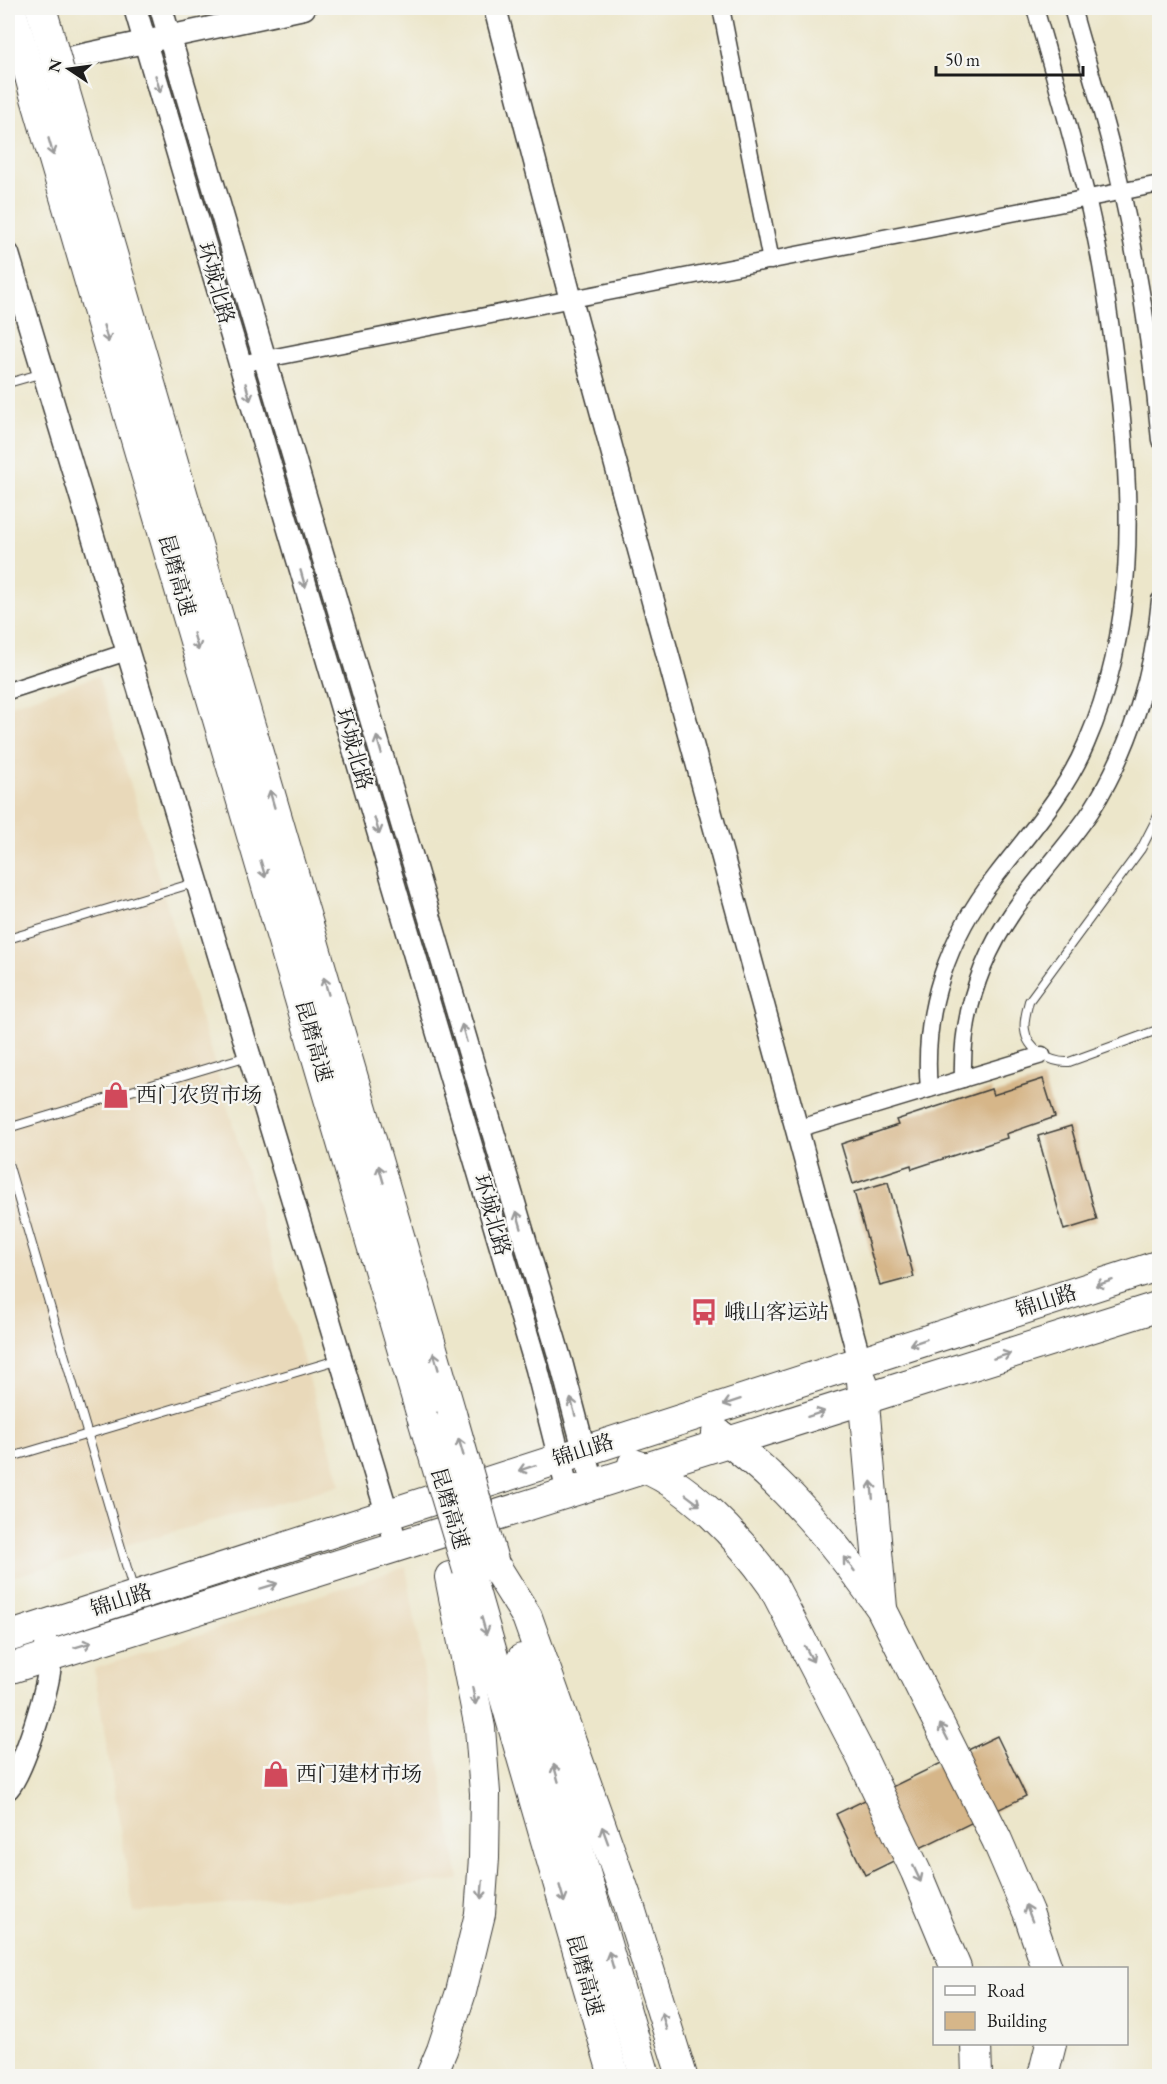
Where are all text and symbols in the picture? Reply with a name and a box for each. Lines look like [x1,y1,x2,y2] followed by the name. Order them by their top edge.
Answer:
[39,39,99,99] north arrow
[936,39,1083,77] scale bar
[945,48,980,71] text: 50 m
[43,57,67,74] text: N
[153,74,164,93] one-way arrow
[46,137,57,156] one-way arrow
[192,239,241,327] street label: 环城北路
[101,324,112,343] one-way arrow
[243,382,254,401] one-way arrow
[153,531,202,619] street label: 昆磨高速
[298,569,309,588] one-way arrow
[191,632,202,651] one-way arrow
[330,705,379,793] street label: 环城北路
[373,736,384,755] one-way arrow
[266,790,277,809] one-way arrow
[372,816,383,835] one-way arrow
[258,859,269,878] one-way arrow
[320,977,331,996] one-way arrow
[290,997,339,1085] street label: 昆磨高速
[458,1024,469,1043] one-way arrow
[101,1080,131,1110] shop icon: 西门农贸市场
[136,1081,262,1108] place label: 西门农贸市场
[375,1164,386,1183] one-way arrow
[468,1171,517,1259] street label: 环城北路
[513,1211,524,1230] one-way arrow
[1012,1278,1080,1323] street label: 锦山路
[1095,1278,1114,1289] one-way arrow
[689,1297,719,1327] bus stop icon: 峨山客运站
[724,1298,829,1325] place label: 峨山客运站
[909,1337,928,1348] one-way arrow
[992,1350,1011,1361] one-way arrow
[430,1352,441,1371] one-way arrow
[723,1397,742,1408] one-way arrow
[567,1398,578,1417] one-way arrow
[806,1408,825,1419] one-way arrow
[549,1427,617,1472] street label: 锦山路
[455,1438,466,1457] one-way arrow
[425,1464,476,1552] street label: 昆磨高速
[518,1464,537,1475] one-way arrow
[866,1481,877,1501] one-way arrow
[685,1493,701,1506] one-way arrow
[842,1556,855,1572] one-way arrow
[87,1577,155,1622] street label: 锦山路
[259,1580,278,1591] one-way arrow
[479,1616,491,1635] one-way arrow
[73,1639,92,1650] one-way arrow
[803,1645,815,1662] one-way arrow
[469,1686,480,1705] one-way arrow
[938,1724,950,1742] one-way arrow
[261,1759,291,1789] shop icon: 西门建材市场
[296,1760,422,1787] place label: 西门建材市场
[550,1764,561,1783] one-way arrow
[598,1826,609,1845] one-way arrow
[911,1865,923,1883] one-way arrow
[476,1880,487,1899] one-way arrow
[557,1884,568,1903] one-way arrow
[1022,1904,1033,1923] one-way arrow
[561,1931,610,2019] street label: 昆磨高速
[605,1951,616,1970] one-way arrow
[933,1967,1128,2045] legend
[987,1979,1026,2002] text: Road
[987,2009,1047,2032] text: Building
[658,2012,669,2031] one-way arrow

